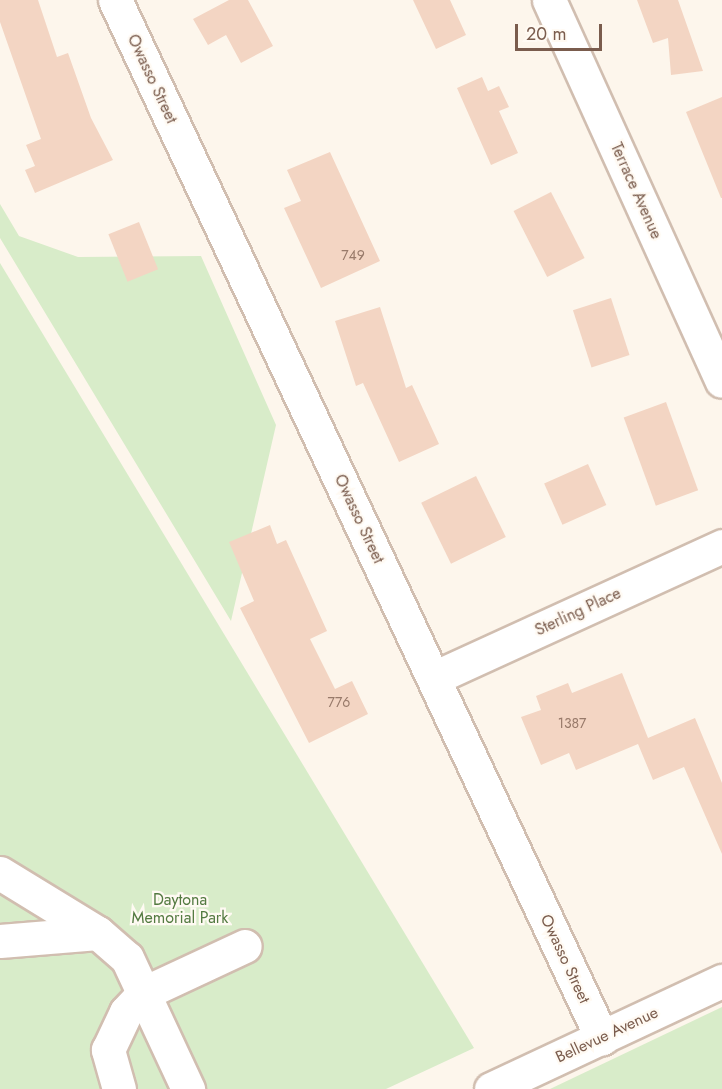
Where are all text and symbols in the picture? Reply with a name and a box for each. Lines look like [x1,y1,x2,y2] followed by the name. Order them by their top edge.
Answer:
[518,12,605,50] scale bar
[526,21,566,47] text: 20 m
[123,31,181,127] street label: Owasso Street
[606,140,666,242] street label: Terrace Avenue
[341,247,365,263] house number: 749
[330,471,388,567] street label: Owasso Street
[532,584,624,640] street label: Sterling Place
[328,694,350,710] house number: 776
[558,715,586,731] house number: 1387
[132,890,228,928] park label: Daytona Memorial Park
[536,911,594,1007] street label: Owasso Street
[553,1003,661,1067] street label: Bellevue Avenue

